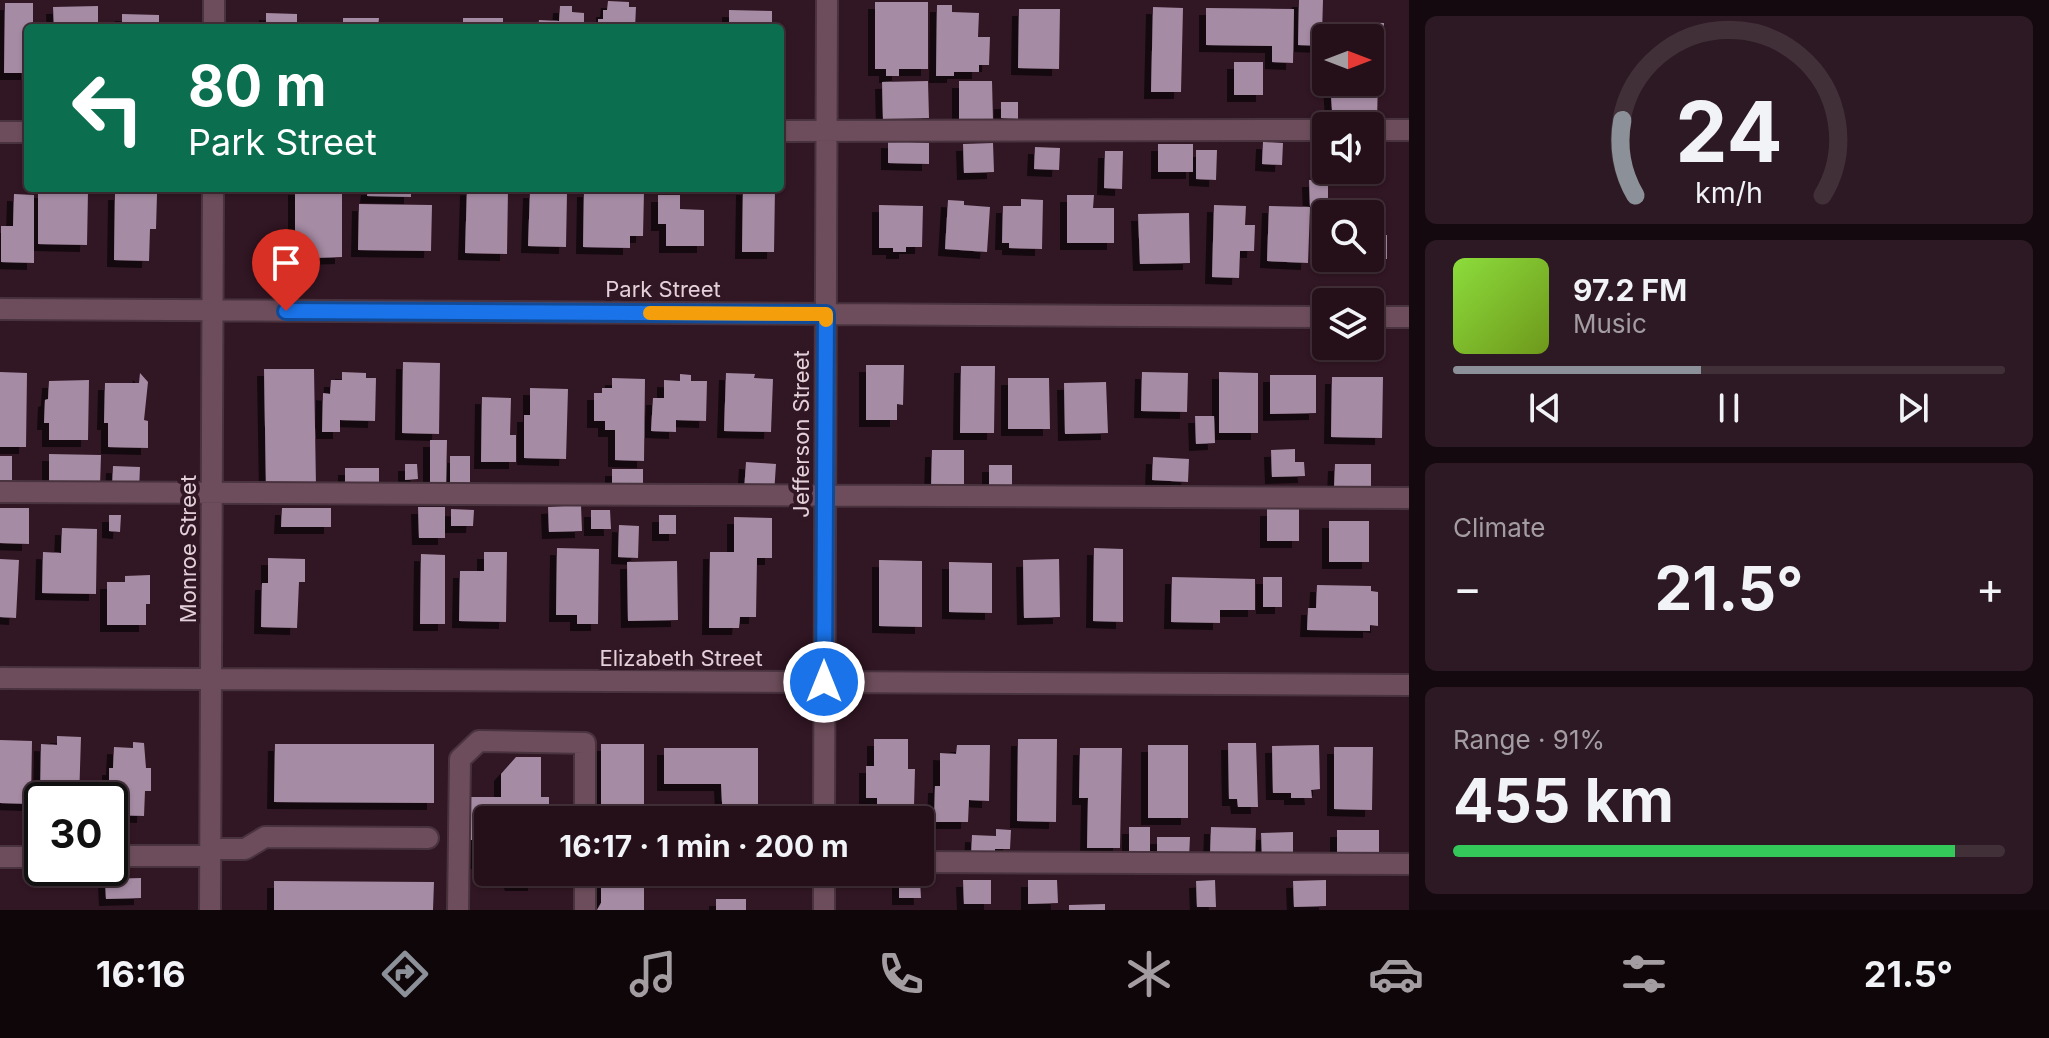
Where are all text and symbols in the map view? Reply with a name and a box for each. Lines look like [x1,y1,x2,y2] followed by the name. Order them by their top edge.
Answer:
[1312,24,1384,96] north arrow
[1312,24,1384,360] map controls
[188,52,327,120] text: 80 m
[56,56,160,160] icon: left
[1675,81,1783,182] text: 24
[1312,112,1384,184] button: sound
[188,120,377,164] text: Park Street
[1695,175,1763,210] text: km/h
[1312,200,1384,272] button: search
[252,229,320,311] pin
[264,241,308,285] icon: arrive
[1573,272,1687,308] text: 97.2 FM
[605,276,721,302] street label: Park Street
[1312,288,1384,360] button: layers
[1573,308,1647,339] text: Music
[788,350,814,518] street label: Jefferson Street
[1523,386,1567,430] icon: previous
[1707,386,1751,430] icon: pause
[1891,386,1935,430] icon: next
[175,475,201,623] street label: Monroe Street
[1453,512,1545,543] text: Climate
[1655,552,1803,624] text: 21.5°
[1453,561,1482,615] text: −
[1976,561,2005,615] text: +
[782,640,866,724] position arrow
[599,645,763,671] street label: Elizabeth Street
[1453,724,1605,755] text: Range · 91%
[1453,764,1674,836] text: 455 km
[24,782,128,886] speed limit sign: 30
[559,828,849,864] text: 16:17 · 1 min · 200 m
[377,946,433,1002] icon: directions
[625,946,681,1002] icon: music
[873,946,929,1002] icon: phone
[1121,946,1177,1002] icon: climate
[1368,946,1424,1002] icon: car
[1616,946,1672,1002] icon: filters
[96,952,186,996] text: 16:16
[1864,952,1953,996] text: 21.5°

